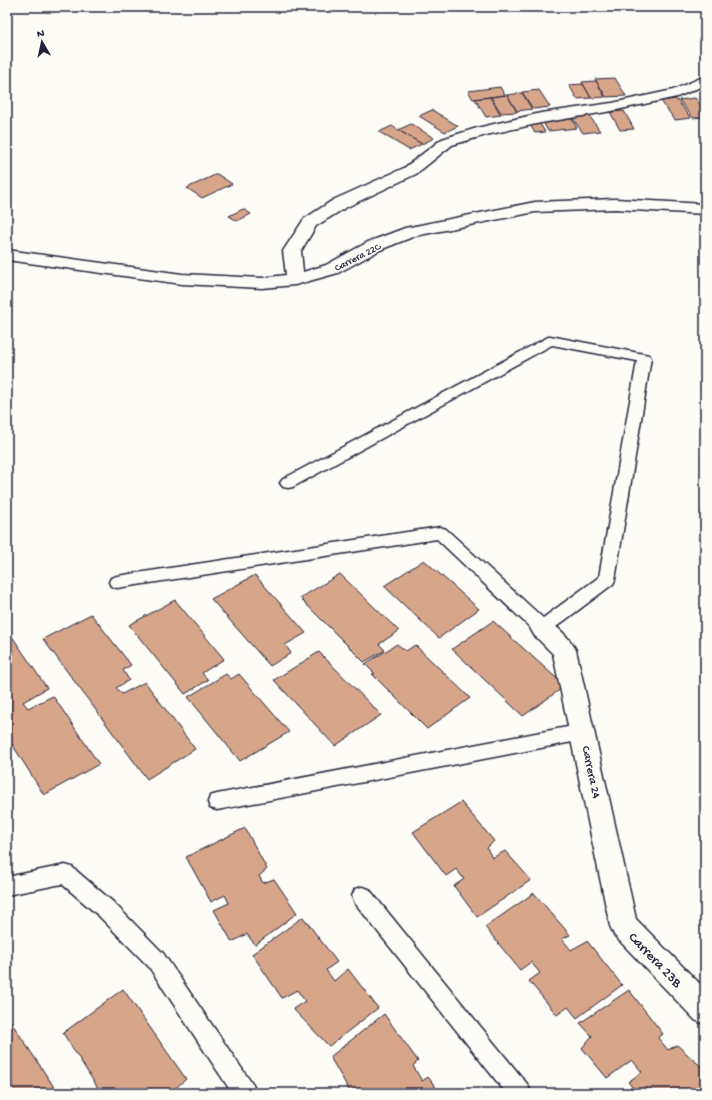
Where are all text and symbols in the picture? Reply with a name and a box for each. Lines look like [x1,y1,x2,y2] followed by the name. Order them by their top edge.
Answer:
[22,22,62,62] north arrow
[36,28,45,41] text: N
[333,241,383,274] street label: Carrera 22C
[578,745,602,800] street label: Carrera 24
[624,930,685,992] street label: Carrera 23B

